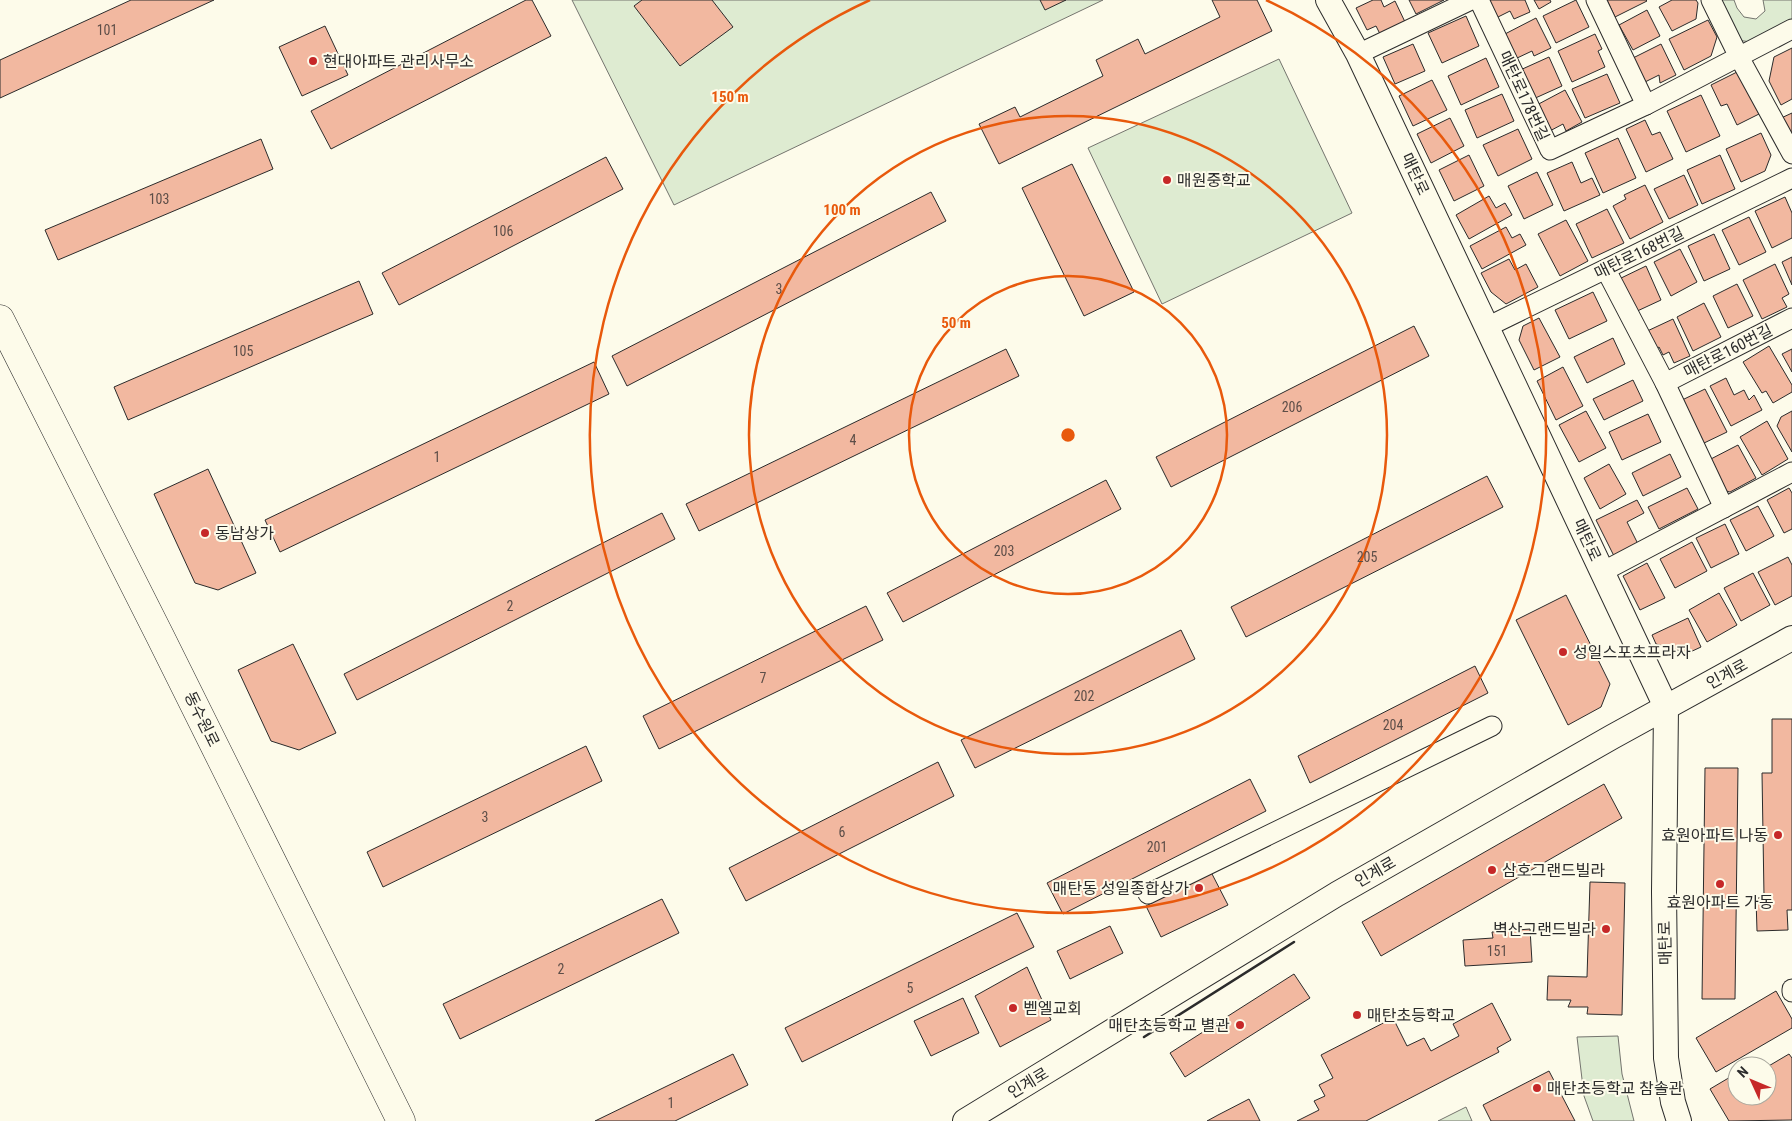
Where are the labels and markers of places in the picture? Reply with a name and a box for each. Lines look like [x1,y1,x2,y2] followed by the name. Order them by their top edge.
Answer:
[323,52,474,71] place label: 현대아파트 관리사무소
[307,55,319,67] marker: 현대아파트 관리사무소
[1177,171,1251,190] place label: 매원중학교
[1161,174,1173,186] marker: 매원중학교
[1059,426,1077,444] centre of rings
[215,524,274,543] place label: 동남상가
[199,527,211,539] marker: 동남상가
[1573,643,1691,662] place label: 성일스포츠프라자
[1557,646,1569,658] marker: 성일스포츠프라자
[1661,826,1768,845] place label: 효원아파트 나동
[1772,829,1784,841] marker: 효원아파트 나동
[1502,861,1605,880] place label: 삼호그랜드빌라
[1486,864,1498,876] marker: 삼호그랜드빌라
[1714,878,1726,890] marker: 효원아파트 가동
[1053,879,1189,898] place label: 매탄동 성일종합상가
[1193,882,1205,894] marker: 매탄동 성일종합상가
[1667,893,1774,912] place label: 효원아파트 가동
[1493,920,1596,939] place label: 벽산그랜드빌라
[1600,923,1612,935] marker: 벽산그랜드빌라
[1023,999,1082,1018] place label: 벧엘교회
[1007,1002,1019,1014] marker: 벧엘교회
[1367,1006,1455,1025] place label: 매탄초등학교
[1351,1009,1363,1021] marker: 매탄초등학교
[1109,1016,1230,1035] place label: 매탄초등학교 별관
[1234,1019,1246,1031] marker: 매탄초등학교 별관
[1547,1079,1683,1098] place label: 매탄초등학교 참솔관
[1531,1082,1543,1094] marker: 매탄초등학교 참솔관

